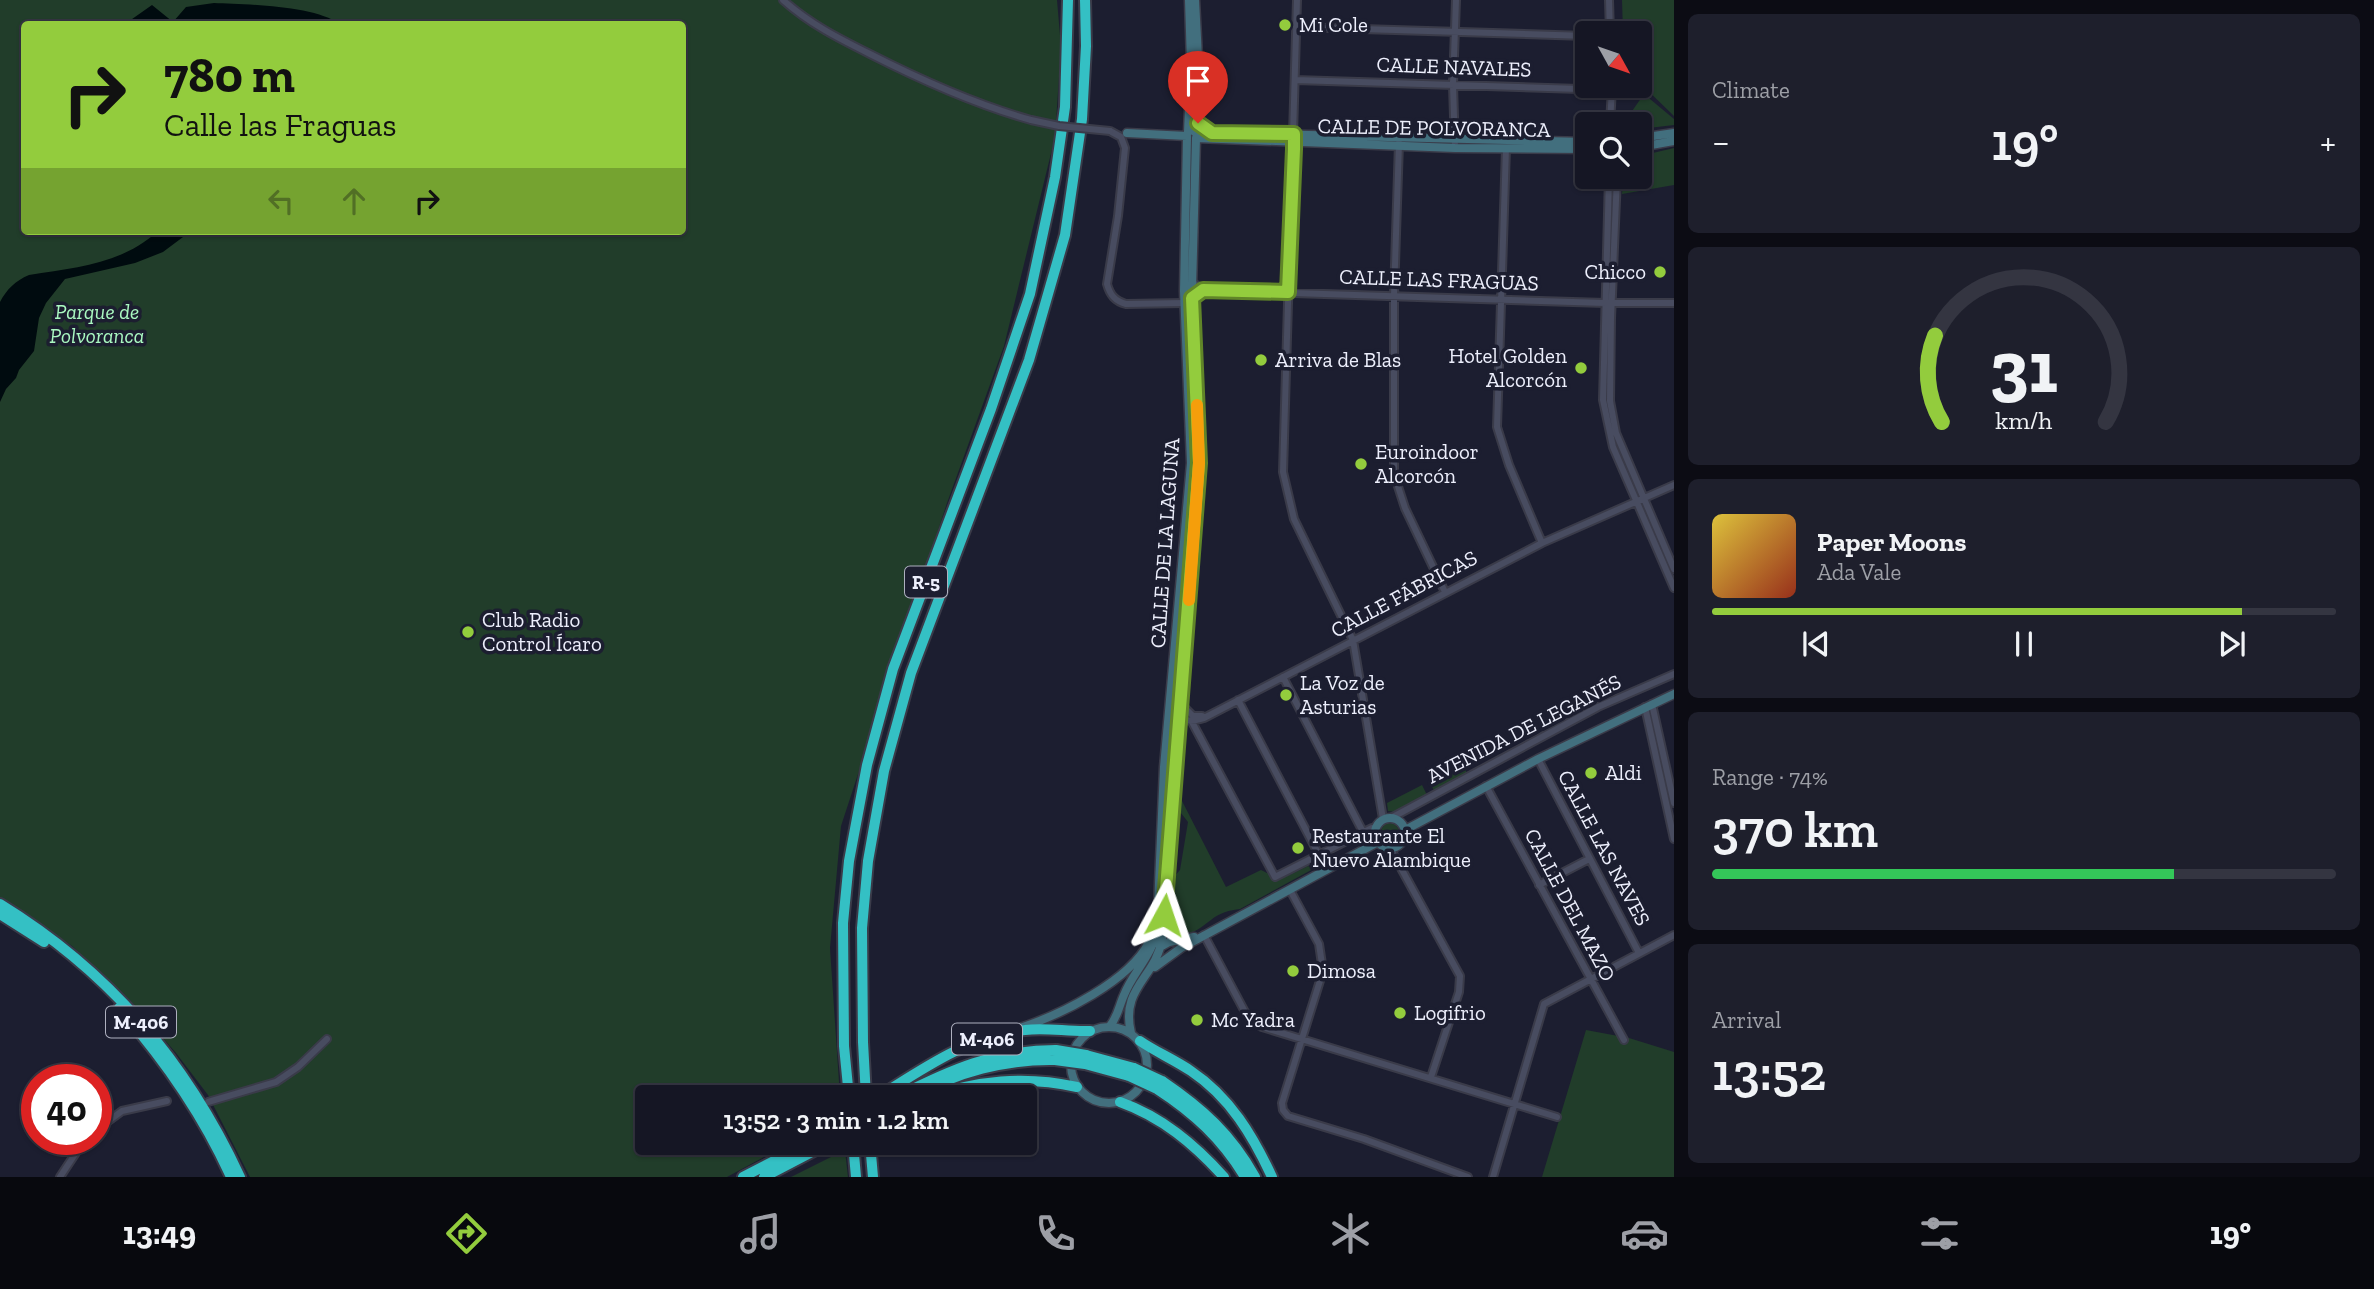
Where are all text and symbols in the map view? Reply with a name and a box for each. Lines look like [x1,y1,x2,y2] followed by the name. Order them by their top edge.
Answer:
[1299,12,1368,37] place label: Mi Cole
[1277,17,1293,33] marker: Mi Cole
[1575,21,1652,98] north arrow
[1575,21,1652,189] map controls
[164,46,295,105] text: 780 m
[49,49,140,140] icon: right
[1168,51,1228,123] pin
[1376,51,1532,82] street label: CALLE NAVALES
[1179,62,1217,100] icon: arrive
[1712,76,1790,104] text: Climate
[164,106,396,144] text: Calle las Fraguas
[1991,111,2059,173] text: 19°
[1575,112,1652,189] button: search
[1317,113,1551,142] street label: CALLE DE POLVORANCA
[1712,119,1730,165] text: −
[2320,119,2336,165] text: +
[262,182,300,220] icon: left
[335,182,373,220] icon: ahead
[408,182,446,220] icon: right
[1585,259,1646,284] place label: Chicco
[1339,264,1539,295] street label: CALLE LAS FRAGUAS
[1652,264,1668,280] marker: Chicco
[50,299,144,348] park label: Parque de Polvoranca
[1990,323,2058,411] text: 31
[1449,343,1567,392] place label: Hotel Golden Alcorcón
[1275,347,1401,372] place label: Arriva de Blas
[1253,352,1269,368] marker: Arriva de Blas
[1573,360,1589,376] marker: Hotel Golden Alcorcón
[1995,405,2053,435] text: km/h
[1145,437,1184,649] street label: CALLE DE LA LAGUNA
[1375,439,1479,488] place label: Euroindoor Alcorcón
[1353,456,1369,472] marker: Euroindoor Alcorcón
[1817,526,1966,558] text: Paper Moons
[1326,544,1481,643] street label: CALLE FÁBRICAS
[1817,558,1901,586] text: Ada Vale
[905,566,947,597] road number: R-5
[482,607,602,656] place label: Club Radio Control Ícaro
[460,624,476,640] marker: Club Radio Control Ícaro
[1797,625,1835,663] icon: previous
[2005,625,2043,663] icon: pause
[2213,625,2251,663] icon: next
[1422,669,1625,788] street label: AVENIDA DE LEGANÉS
[1300,670,1385,719] place label: La Voz de Asturias
[1278,687,1294,703] marker: La Voz de Asturias
[1605,760,1642,785] place label: Aldi
[1712,763,1828,791] text: Range · 74%
[1583,765,1599,781] marker: Aldi
[1553,766,1656,930] street label: CALLE LAS NAVES
[1712,798,1878,860] text: 370 km
[1312,823,1471,872] place label: Restaurante El Nuevo Alambique
[1520,824,1621,985] street label: CALLE DEL MAZO
[1290,840,1306,856] marker: Restaurante El Nuevo Alambique
[1127,878,1201,952] position arrow
[1307,958,1376,983] place label: Dimosa
[1285,963,1301,979] marker: Dimosa
[1414,1000,1486,1025] place label: Logifrio
[1392,1005,1408,1021] marker: Logifrio
[106,1006,176,1038] road number: M-406
[1712,1006,1781,1034] text: Arrival
[1211,1007,1295,1032] place label: Mc Yadra
[1189,1012,1205,1028] marker: Mc Yadra
[952,1023,1022,1054] road number: M-406
[1712,1041,1826,1103] text: 13:52
[21,1064,112,1155] speed limit sign: 40
[723,1104,949,1136] text: 13:52 · 3 min · 1.2 km
[442,1209,491,1258] icon: directions
[736,1209,785,1258] icon: music
[1031,1209,1080,1258] icon: phone
[1326,1209,1375,1258] icon: climate
[1620,1209,1669,1258] icon: car
[1915,1209,1964,1258] icon: filters
[123,1214,196,1252] text: 13:49
[2210,1214,2251,1252] text: 19°

